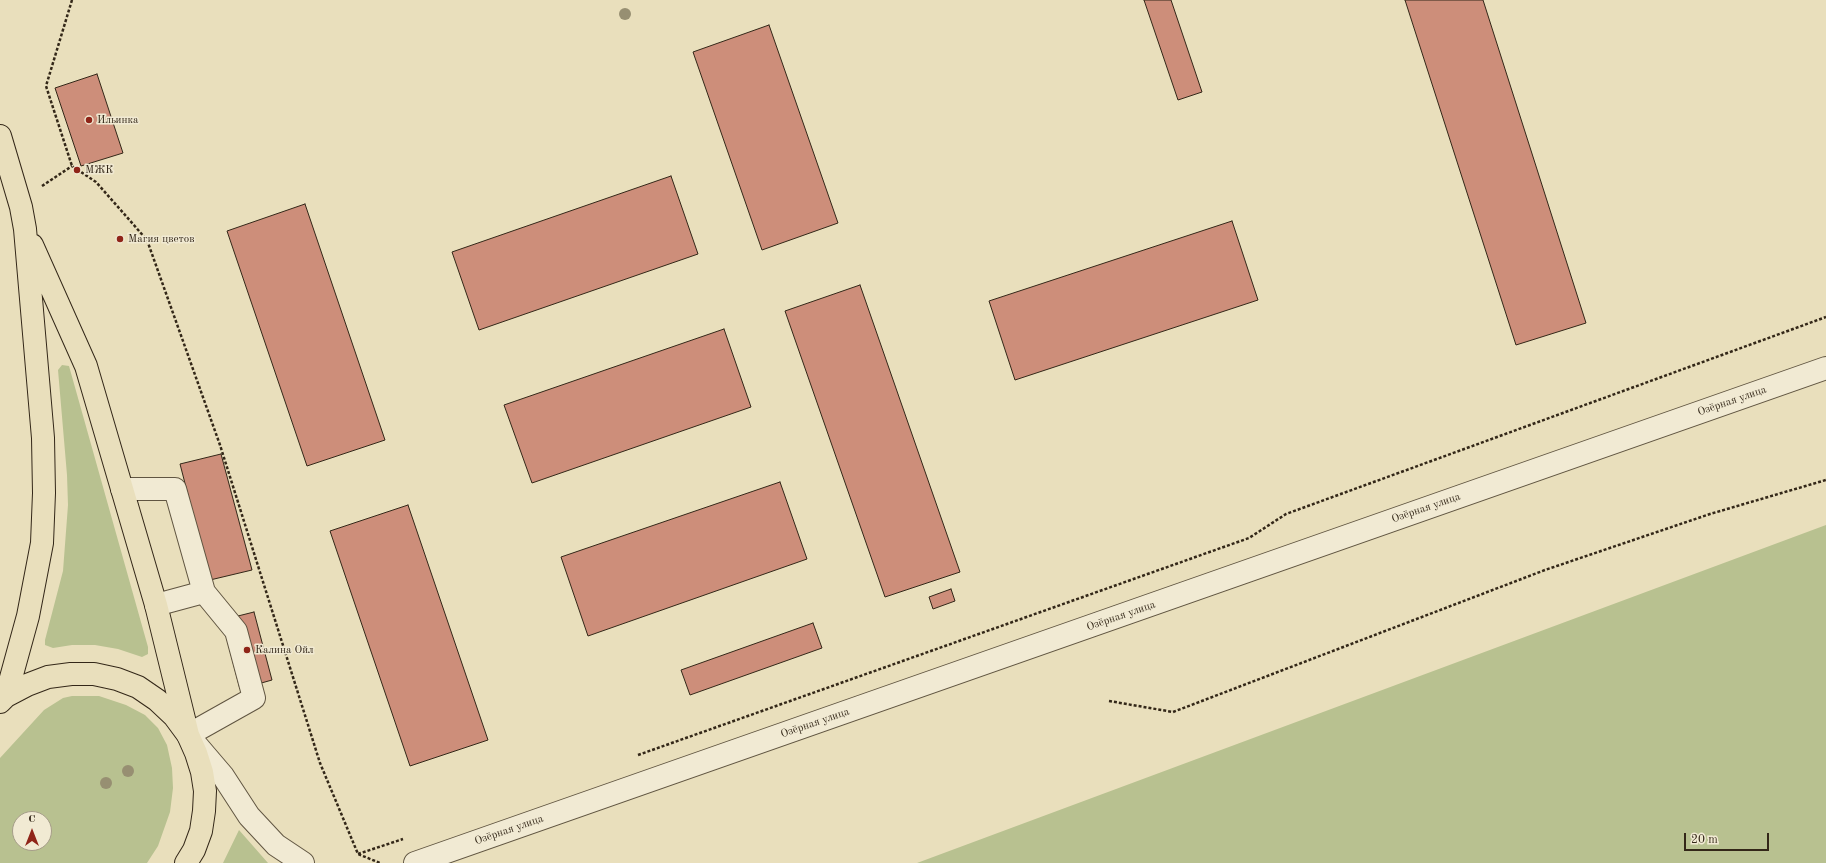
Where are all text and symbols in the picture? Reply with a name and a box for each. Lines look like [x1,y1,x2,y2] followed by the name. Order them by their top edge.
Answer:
[97,113,138,127] place label: Ильинка
[84,115,94,125] marker: Ильинка
[85,163,113,177] place label: МЖК
[72,165,82,175] marker: МЖК
[128,232,194,246] place label: Магия цветов
[115,234,125,244] marker: Магия цветов
[1696,383,1768,419] street label: Озёрная улица
[1390,490,1462,526] street label: Озёрная улица
[1085,598,1157,634] street label: Озёрная улица
[255,643,314,657] place label: Калина Ойл
[242,645,252,655] marker: Калина Ойл
[779,705,851,741] street label: Озёрная улица
[12,811,52,851] north arrow
[473,812,545,848] street label: Озёрная улица
[28,814,36,825] text: С
[1686,825,1771,851] scale bar
[1691,834,1718,846] text: 20 m

